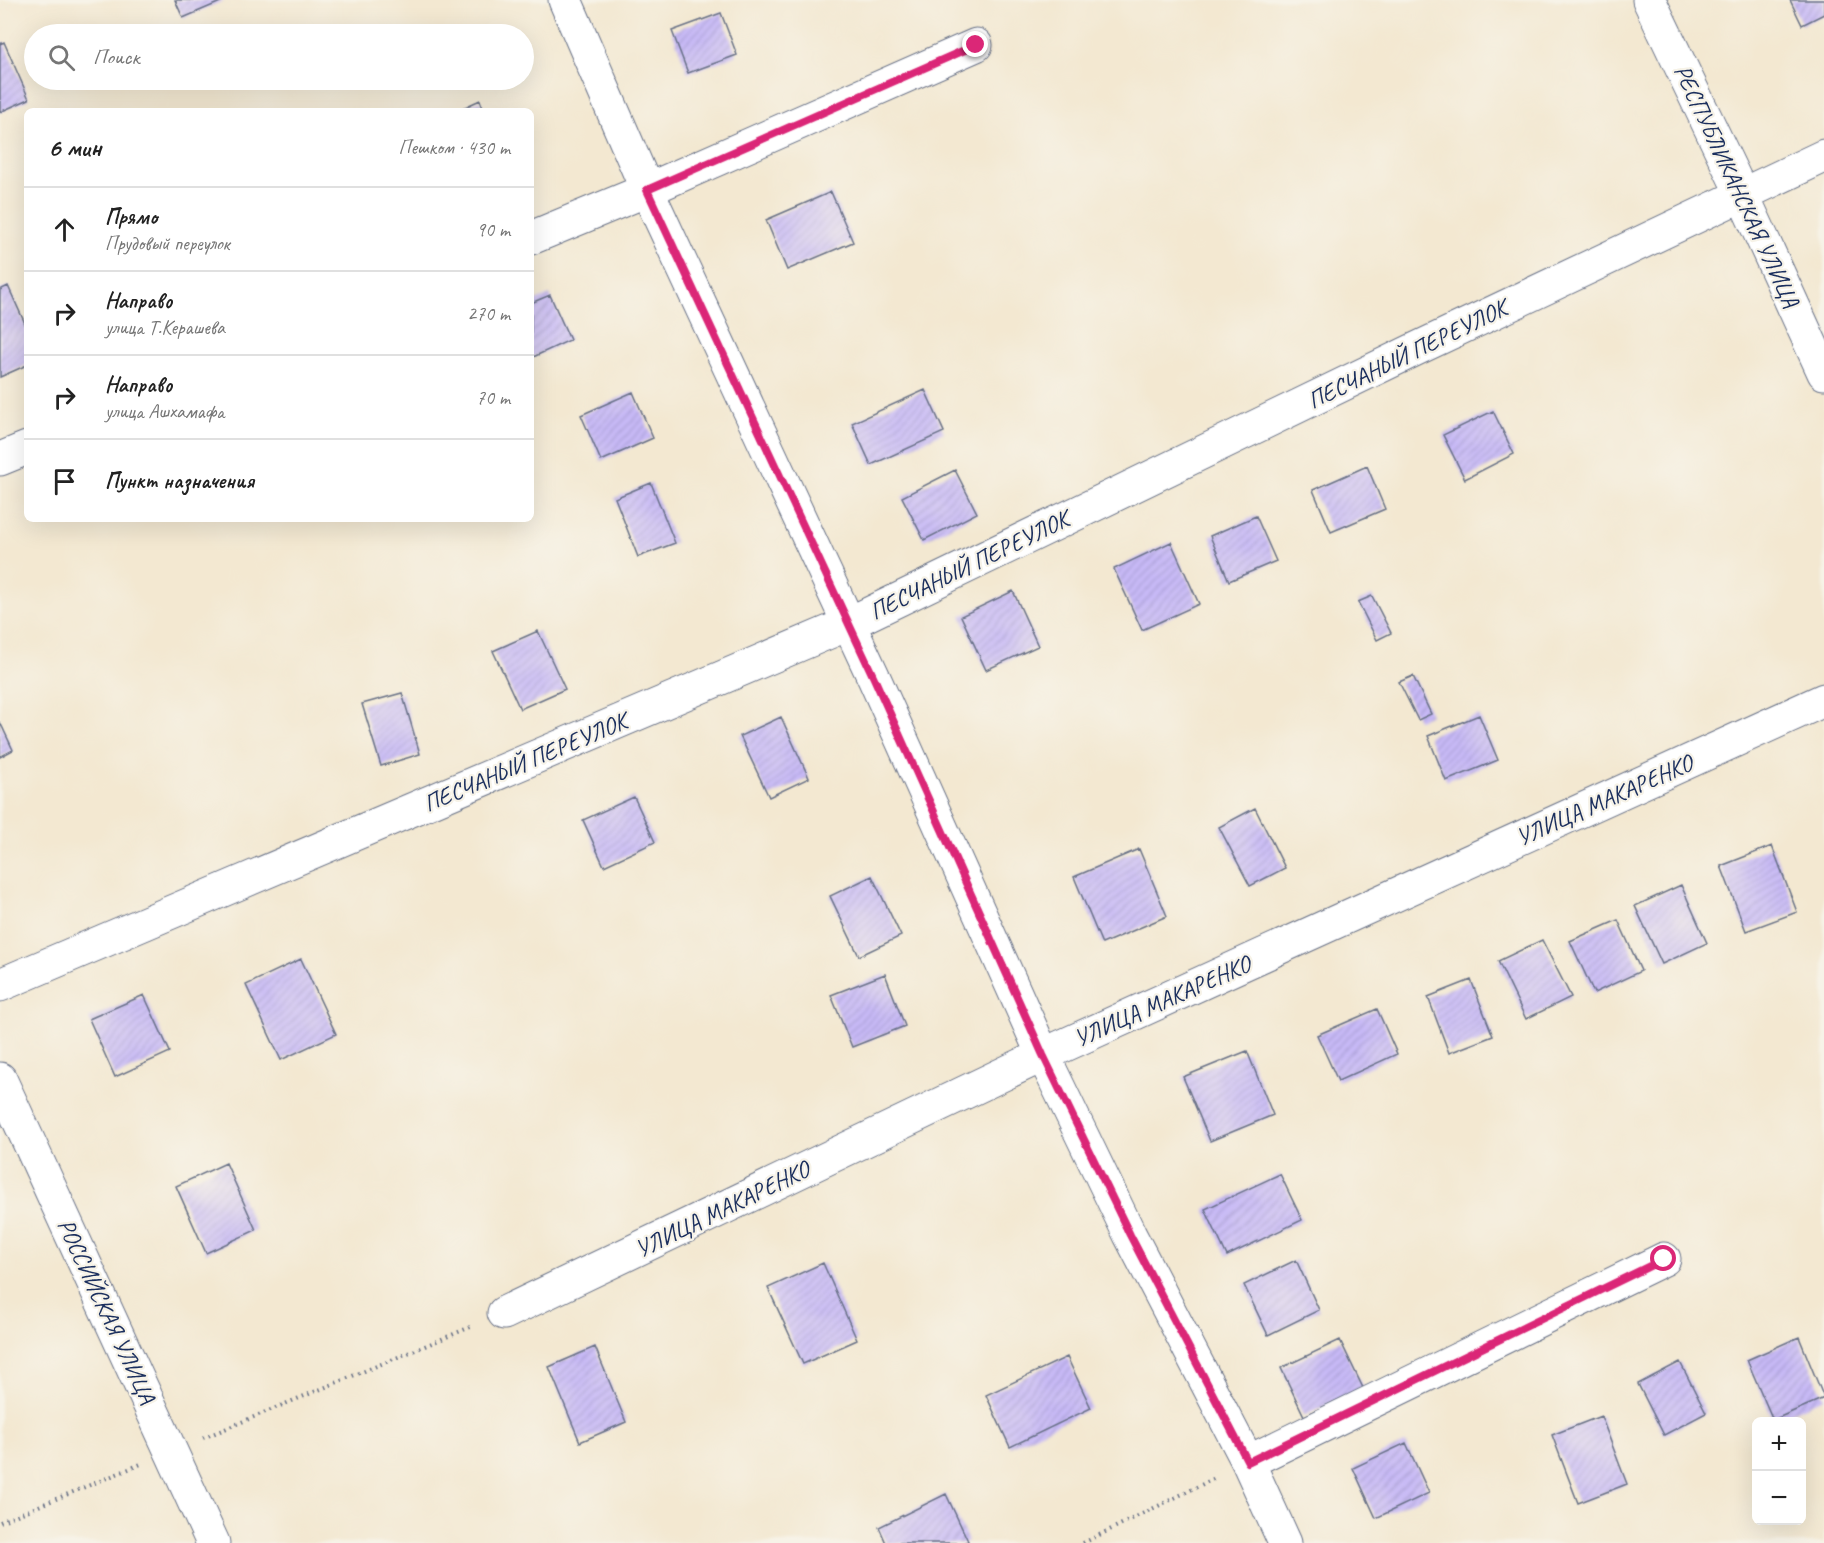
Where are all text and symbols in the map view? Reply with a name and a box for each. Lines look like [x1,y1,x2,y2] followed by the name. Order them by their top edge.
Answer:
[24,24,534,90] search box
[962,31,988,57] route end
[45,41,78,74] icon: search
[93,43,139,71] text: Поиск
[1668,60,1807,313] street label: РЕСПУБЛИКАНСКАЯ УЛИЦА
[48,131,101,164] text: 6 мин
[398,135,510,160] text: Пешком · 430 m
[105,203,157,231] text: Прямо
[48,213,81,246] icon: ahead
[476,217,510,242] text: 90 m
[105,231,230,256] text: Прудовый переулок
[105,287,172,315] text: Направо
[1302,290,1516,415] street label: ПЕСЧАНЫЙ ПЕРЕУЛОК
[48,297,81,330] icon: right
[467,301,510,326] text: 270 m
[105,315,225,340] text: улица Т.Керашева
[105,371,172,399] text: Направо
[48,381,81,414] icon: right
[476,385,510,410] text: 70 m
[105,399,224,424] text: улица Ашхамафа
[48,465,81,498] icon: arrive
[105,467,254,495] text: Пункт назначения
[864,501,1078,626] street label: ПЕСЧАНЫЙ ПЕРЕУЛОК
[419,704,636,818] street label: ПЕСЧАНЫЙ ПЕРЕУЛОК
[1511,746,1700,852] street label: УЛИЦА МАКАРЕНКО
[1069,947,1258,1053] street label: УЛИЦА МАКАРЕНКО
[630,1153,817,1264] street label: УЛИЦА МАКАРЕНКО
[51,1214,163,1409] street label: РОССИЙСКАЯ УЛИЦА
[1650,1245,1676,1271] route start
[1752,1417,1806,1525] map controls
[1752,1417,1806,1471] button: +
[1752,1471,1806,1525] button: −

